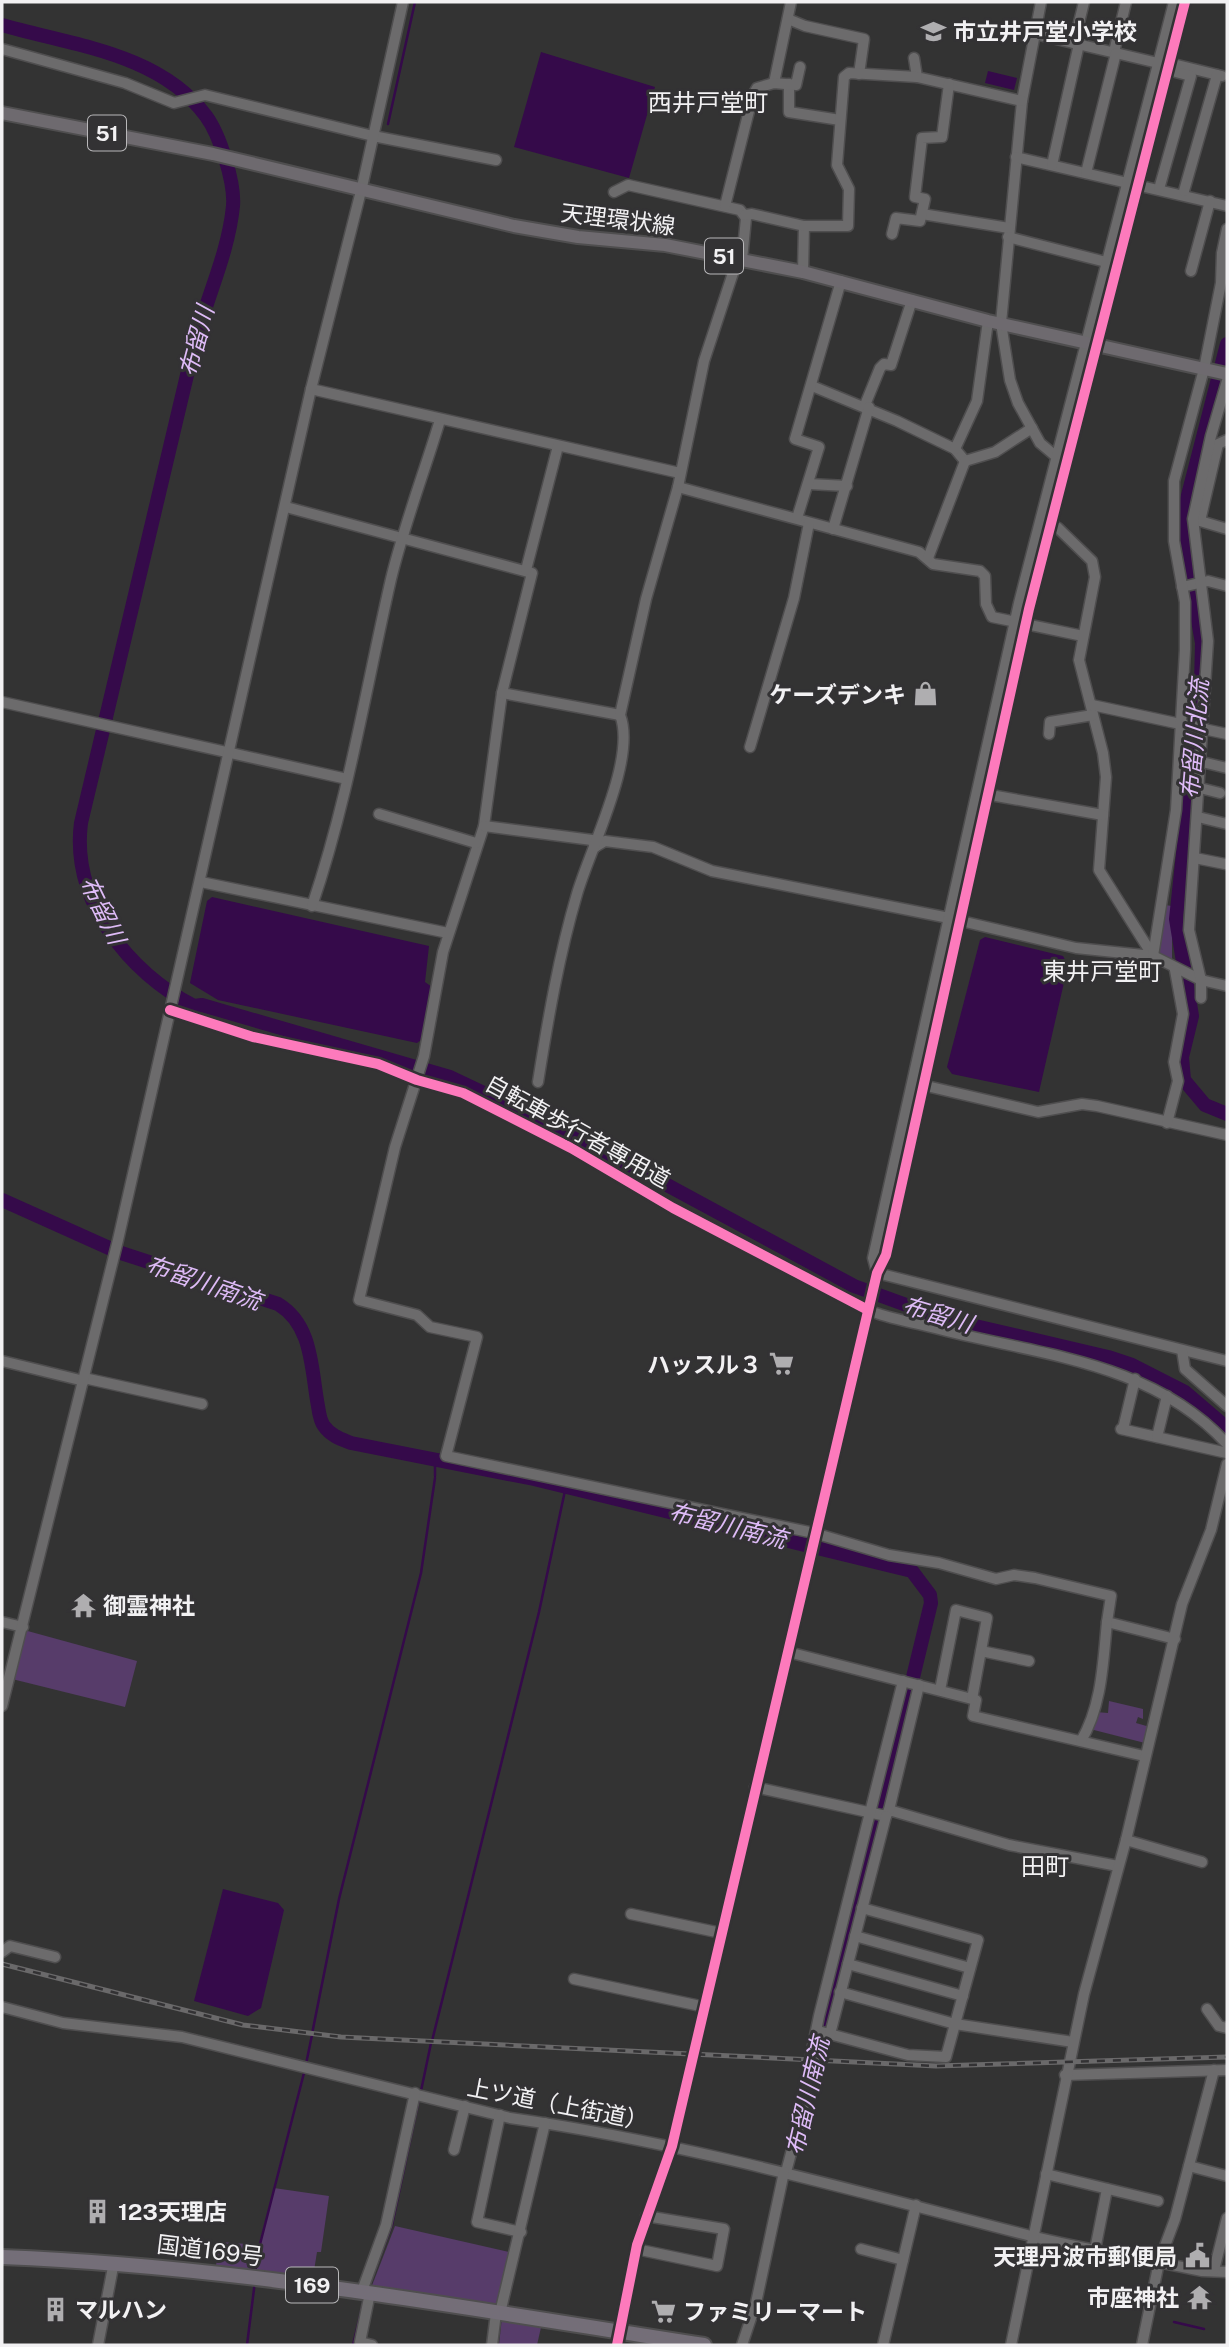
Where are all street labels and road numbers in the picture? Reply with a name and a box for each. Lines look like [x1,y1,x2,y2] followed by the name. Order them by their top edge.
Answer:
[88,116,126,150] road number: 51
[559,199,677,239] street label: 天理環状線
[705,238,743,274] road number: 51
[481,1069,675,1193] street label: 自転車歩行者専用道
[465,2073,651,2135] street label: 上ツ道（上街道）
[155,2230,265,2270] street label: 国道169号
[286,2268,338,2302] road number: 169

